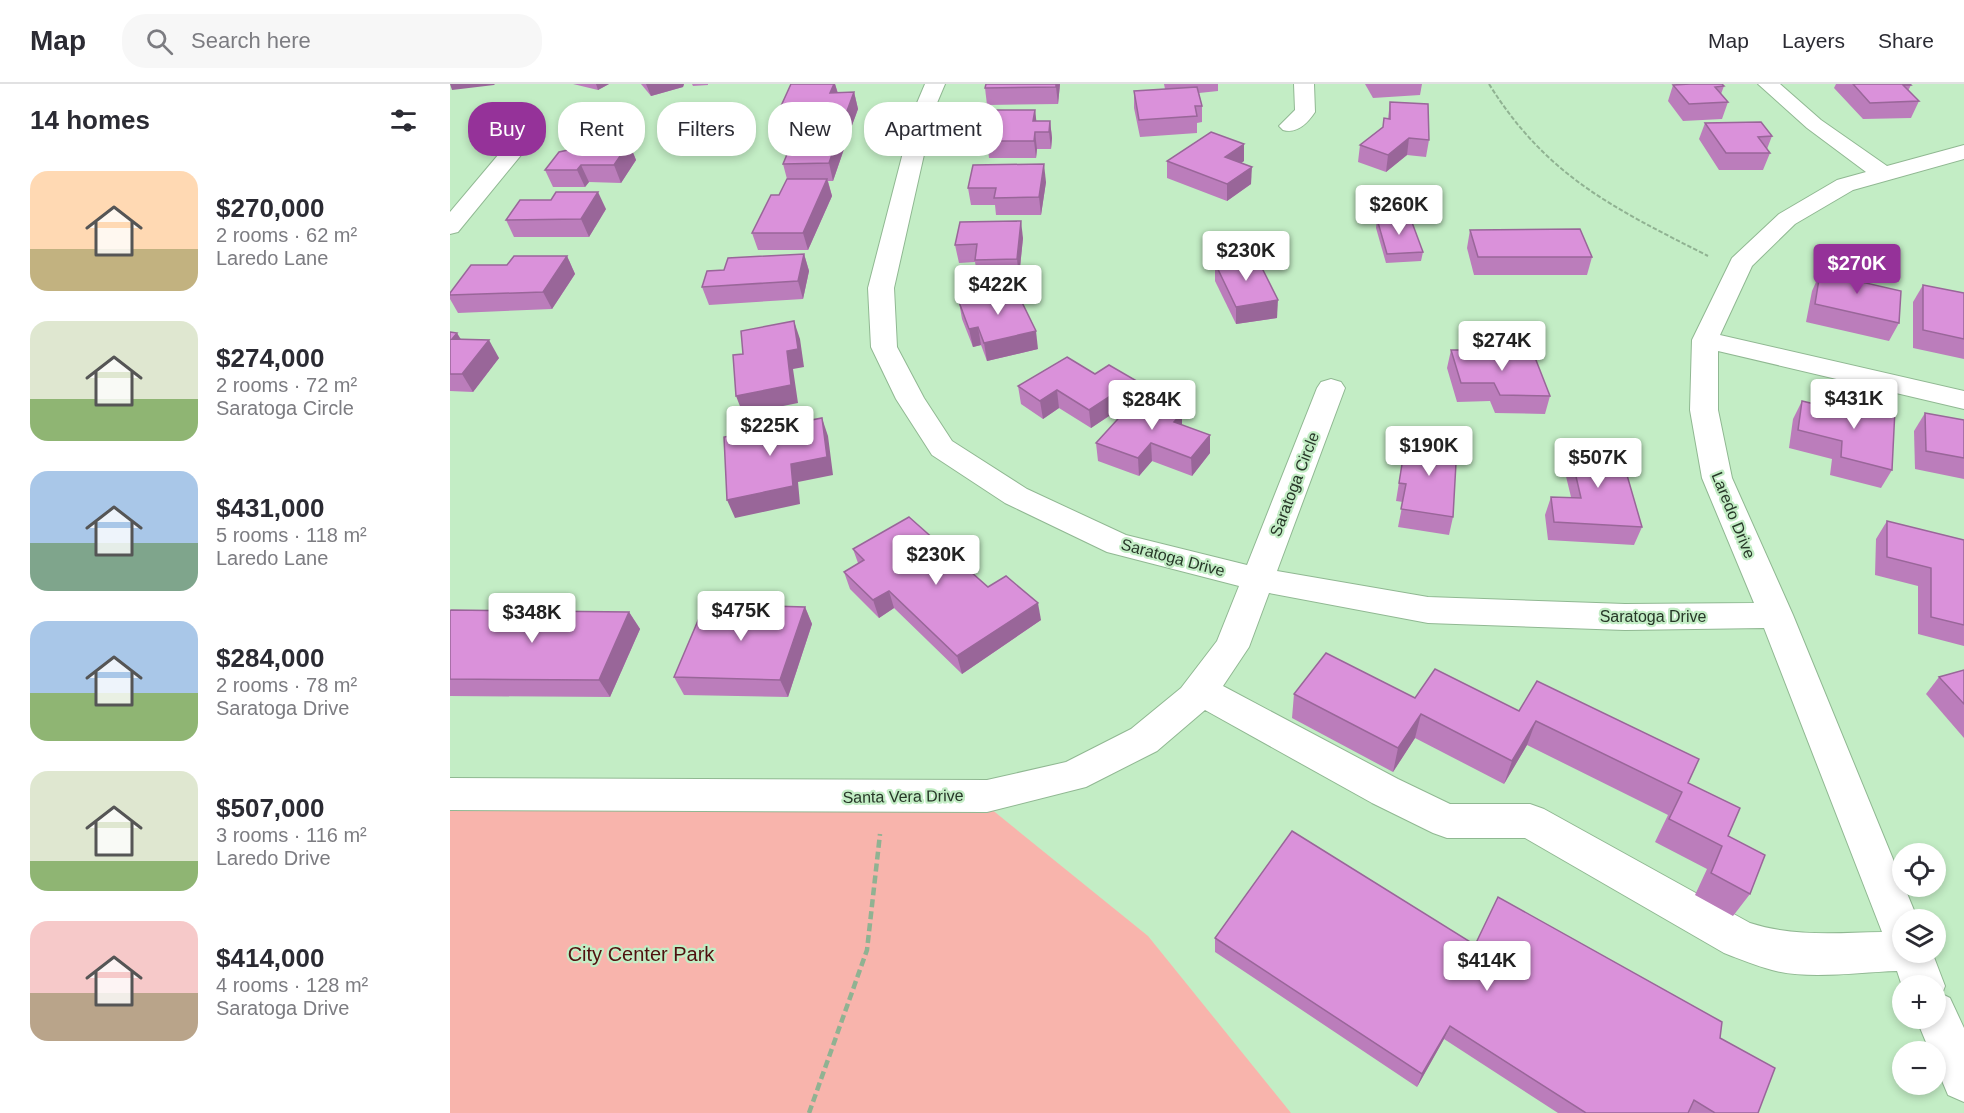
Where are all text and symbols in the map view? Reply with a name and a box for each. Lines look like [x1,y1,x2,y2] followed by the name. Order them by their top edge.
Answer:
[122,14,542,68] search box
[30,25,86,56] text: Map
[143,25,176,58] icon: search
[191,28,311,53] text: Search here
[1708,29,1749,52] text: Map
[1782,29,1845,52] text: Layers
[1878,29,1934,52] text: Share
[468,102,546,156] chip: Buy
[558,102,645,156] chip: Rent
[657,102,756,156] chip: Filters
[768,102,852,156] chip: New
[864,102,1003,156] chip: Apartment
[387,104,420,137] icon: filters
[30,105,150,135] text: 14 homes
[1357,185,1441,236] pin: $260K
[216,193,324,223] text: $270,000
[1370,193,1428,215] text: $260K
[78,195,150,267] icon: home
[216,224,357,246] text: 2 rooms · 62 m²
[1204,231,1288,282] pin: $230K
[1217,239,1275,261] text: $230K
[1815,244,1899,295] pin: $270K
[216,247,328,269] text: Laredo Lane
[1828,252,1886,274] text: $270K
[956,265,1040,316] pin: $422K
[969,273,1027,295] text: $422K
[1460,321,1544,372] pin: $274K
[1473,329,1531,351] text: $274K
[216,343,324,373] text: $274,000
[78,345,150,417] icon: home
[216,374,357,396] text: 2 rooms · 72 m²
[1812,379,1896,430] pin: $431K
[1110,380,1194,431] pin: $284K
[1825,387,1883,409] text: $431K
[1123,388,1181,410] text: $284K
[216,397,354,419] text: Saratoga Circle
[728,406,812,457] pin: $225K
[741,414,799,436] text: $225K
[1387,426,1471,477] pin: $190K
[1267,430,1322,539] street label: Saratoga Circle
[1400,434,1458,456] text: $190K
[1556,438,1640,489] pin: $507K
[1569,446,1627,468] text: $507K
[1708,470,1759,561] street label: Laredo Drive
[216,493,324,523] text: $431,000
[78,495,150,567] icon: home
[216,524,367,546] text: 5 rooms · 118 m²
[894,535,978,586] pin: $230K
[1119,535,1227,580] street label: Saratoga Drive
[907,543,965,565] text: $230K
[216,547,328,569] text: Laredo Lane
[699,591,783,642] pin: $475K
[490,593,574,644] pin: $348K
[712,599,770,621] text: $475K
[503,601,561,623] text: $348K
[1600,608,1706,625] street label: Saratoga Drive
[216,643,324,673] text: $284,000
[78,645,150,717] icon: home
[216,674,357,696] text: 2 rooms · 78 m²
[216,697,349,719] text: Saratoga Drive
[842,787,964,806] street label: Santa Vera Drive
[216,793,324,823] text: $507,000
[78,795,150,867] icon: home
[216,824,367,846] text: 3 rooms · 116 m²
[1892,843,1946,1095] map controls
[1892,843,1946,897] button: locate
[216,847,331,869] text: Laredo Drive
[1892,909,1946,963] button: layers
[1445,941,1529,992] pin: $414K
[216,943,324,973] text: $414,000
[568,943,715,965] park label: City Center Park
[78,945,150,1017] icon: home
[1458,949,1516,971] text: $414K
[216,974,368,996] text: 4 rooms · 128 m²
[1892,975,1946,1029] button: +
[216,997,349,1019] text: Saratoga Drive
[1892,1041,1946,1095] button: −

